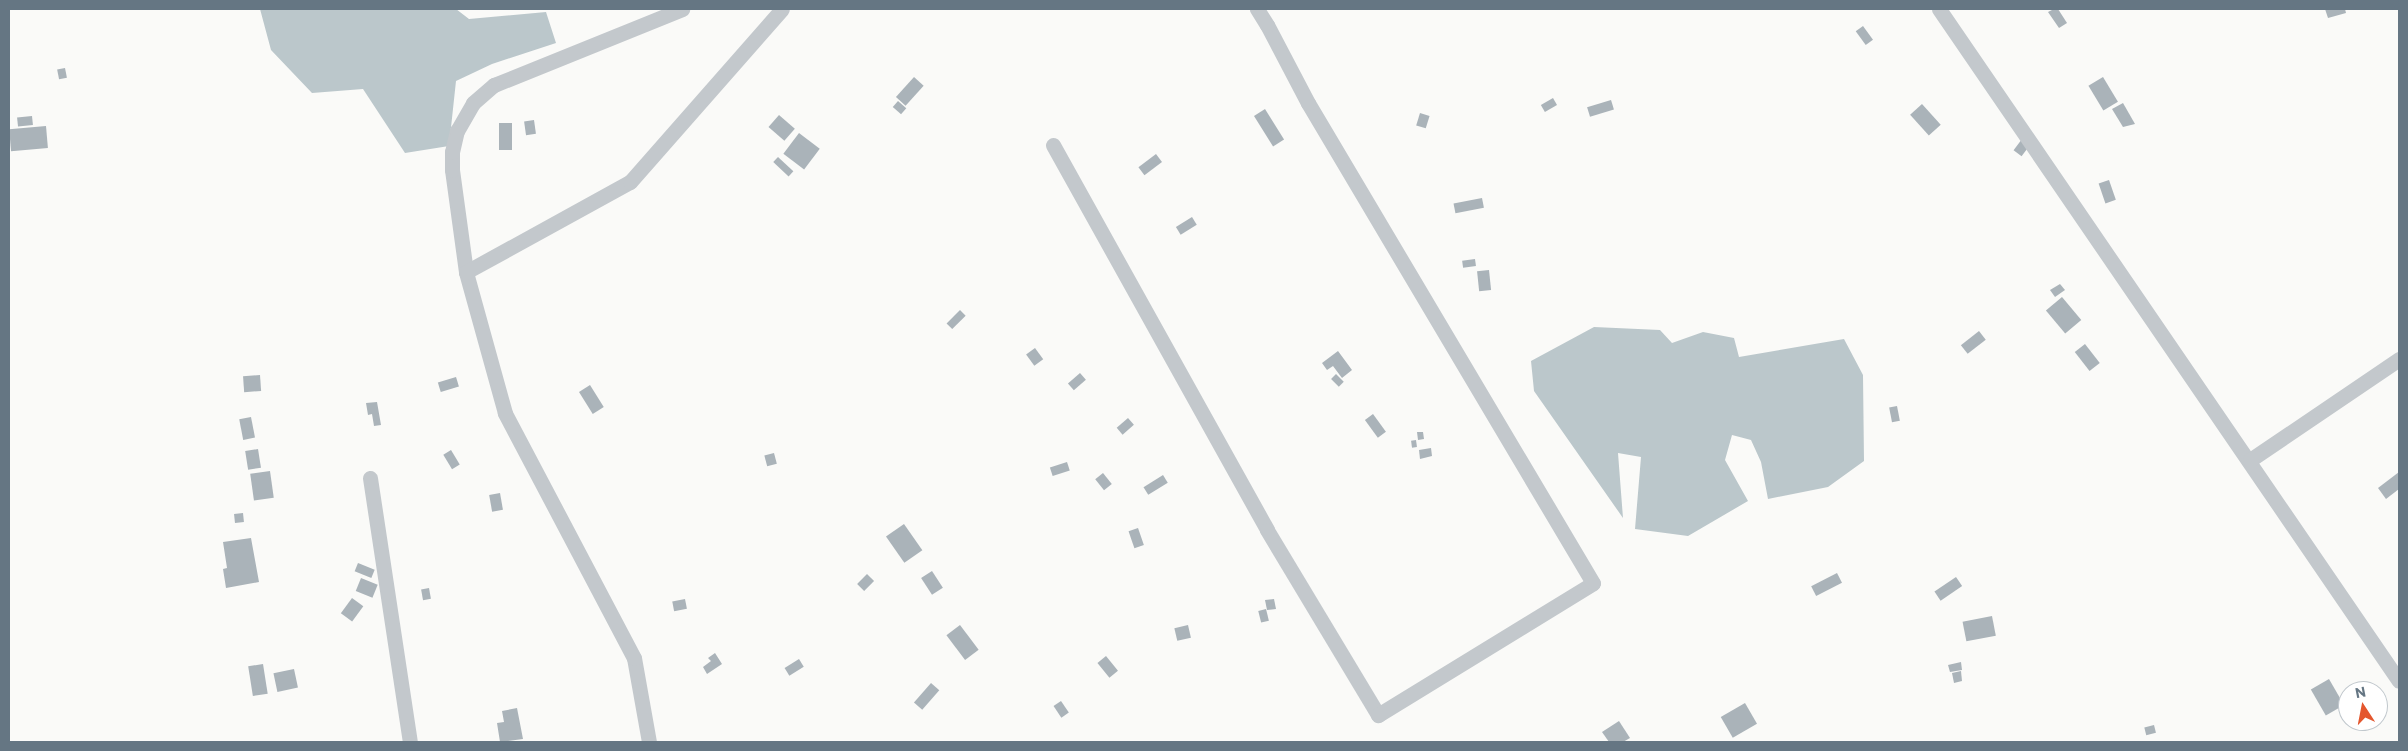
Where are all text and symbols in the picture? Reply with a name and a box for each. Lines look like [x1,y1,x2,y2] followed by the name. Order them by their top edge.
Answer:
[2338,681,2388,731] north arrow
[2353,682,2367,701] text: N

